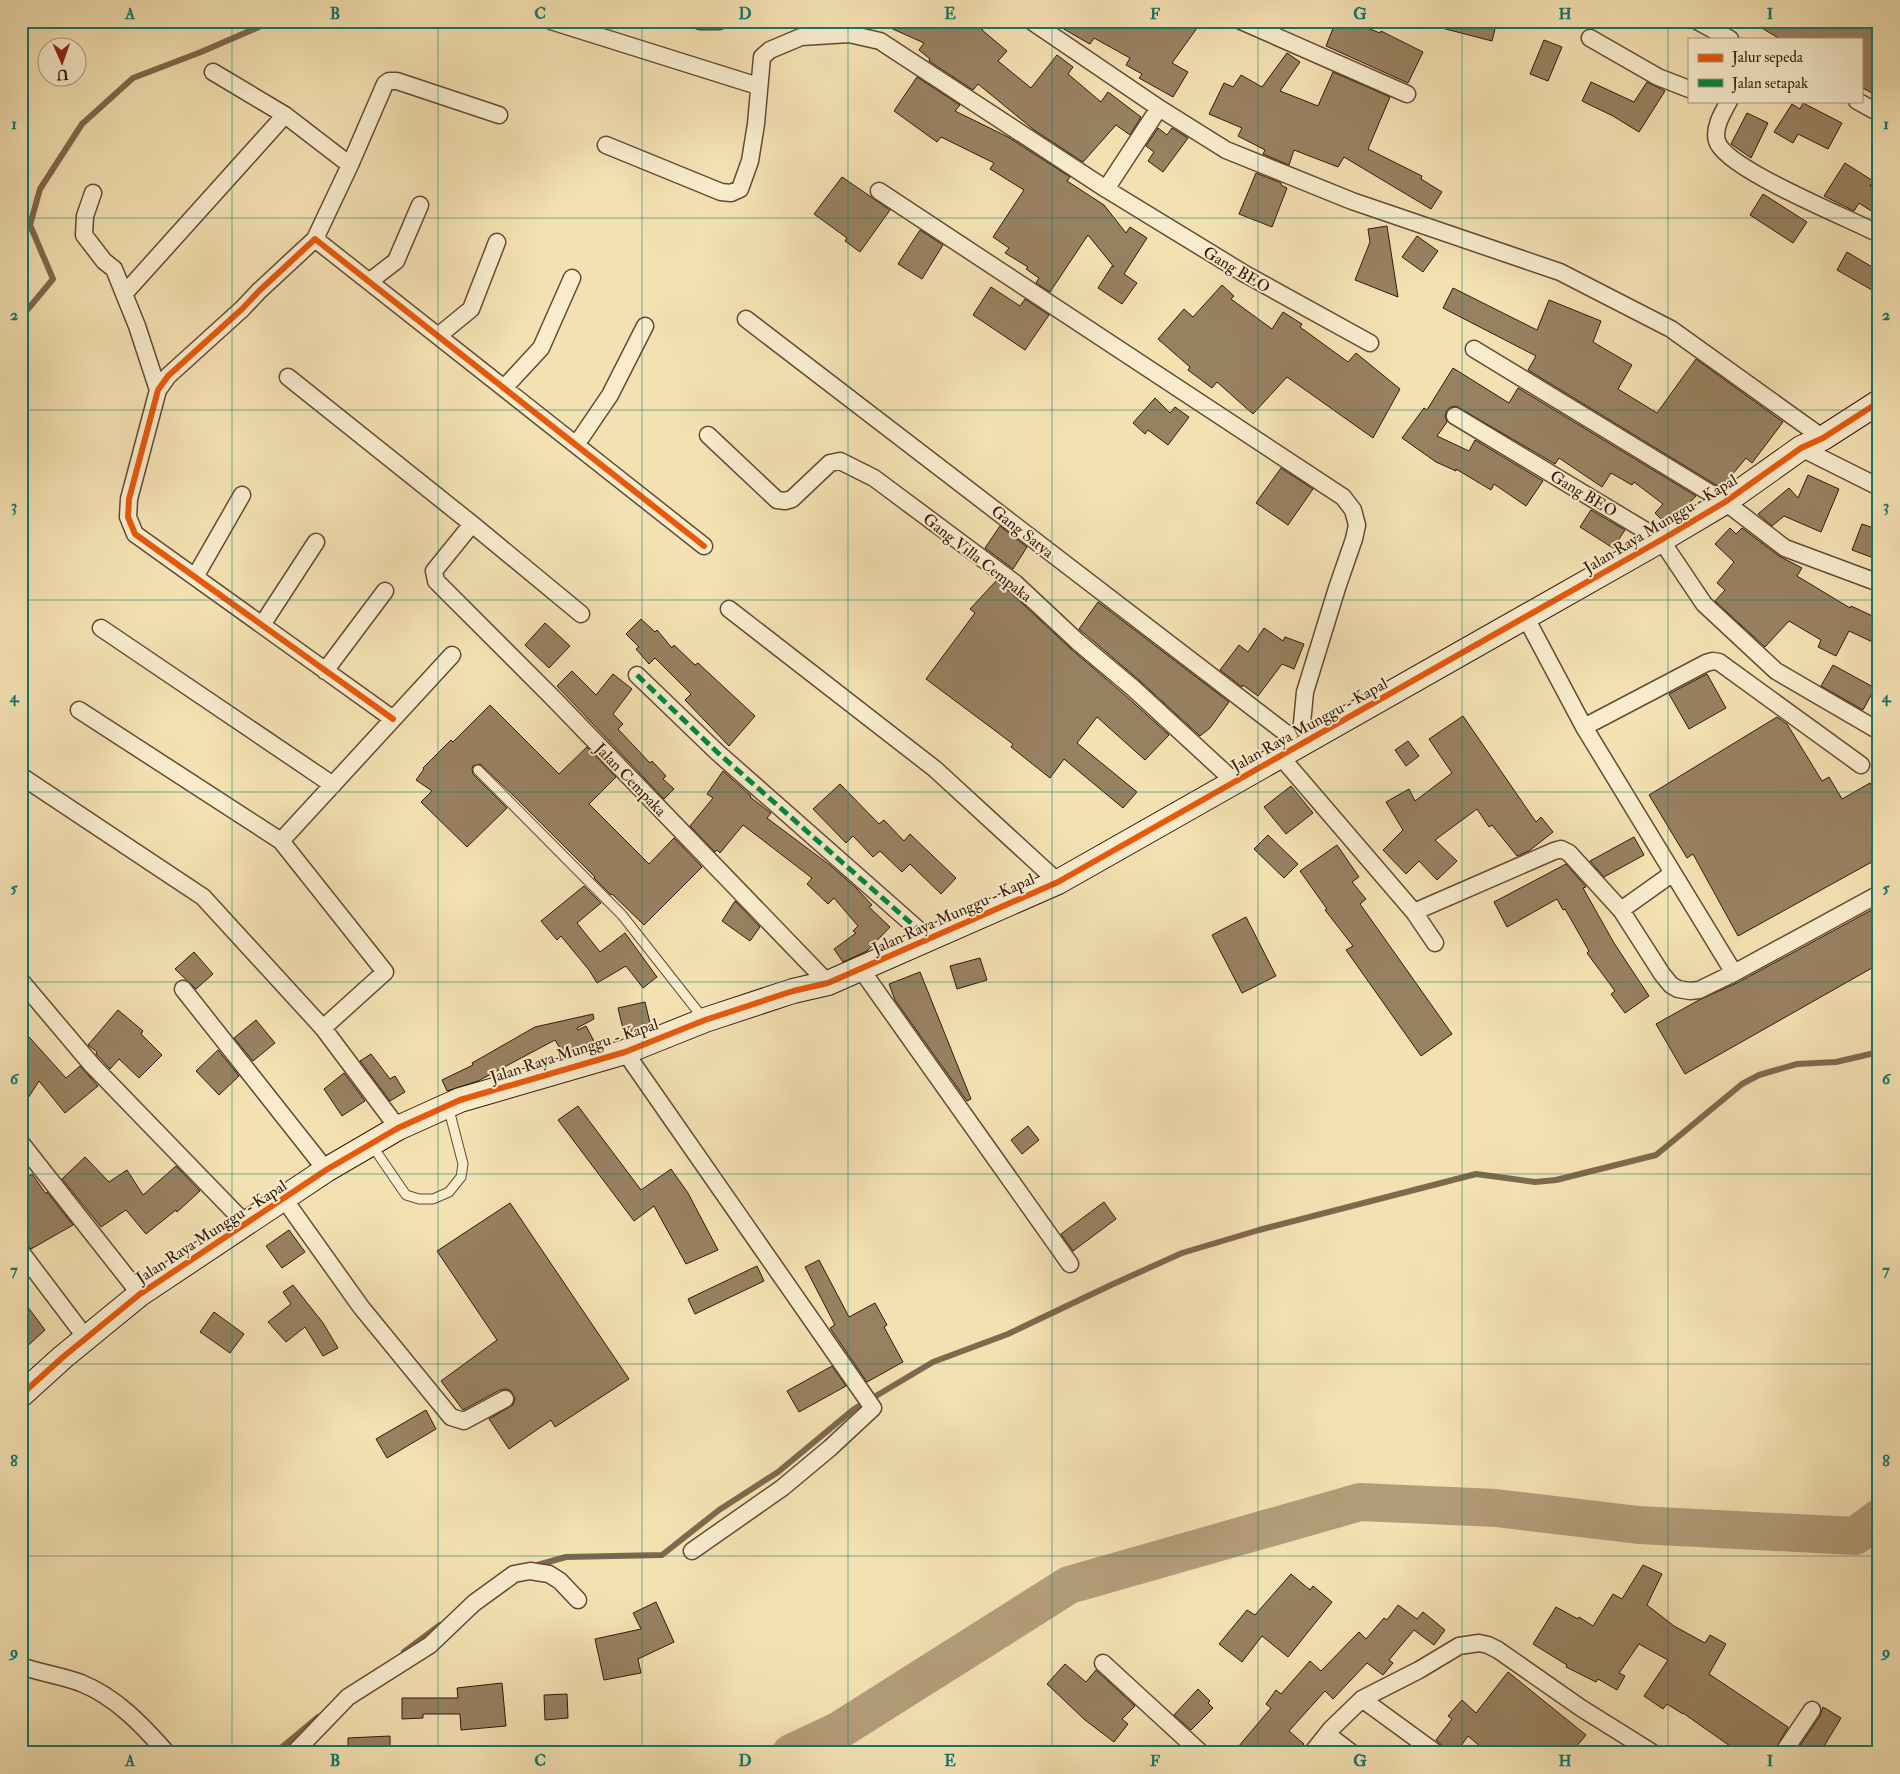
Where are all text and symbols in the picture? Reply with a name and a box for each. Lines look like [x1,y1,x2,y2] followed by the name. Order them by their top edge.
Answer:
[124,4,136,24] text: A
[330,4,340,24] text: B
[534,4,546,24] text: C
[738,4,752,24] text: D
[944,4,956,24] text: E
[1150,4,1160,24] text: F
[1353,4,1367,24] text: G
[1558,4,1572,24] text: H
[1767,4,1774,24] text: I
[38,38,88,88] north arrow
[1688,38,1862,102] legend
[1731,48,1804,68] text: Jalur sepeda
[56,66,69,83] text: U
[1731,74,1808,94] text: Jalan setapak
[11,114,17,134] text: 1
[1883,114,1889,134] text: 1
[1199,242,1274,298] street label: Gang BEO
[10,305,18,325] text: 2
[1882,305,1890,325] text: 2
[1546,466,1621,522] street label: Gang BEO
[1579,470,1742,579] street label: Jalan Raya Munggu - Kapal
[11,496,17,516] text: 3
[1883,496,1889,516] text: 3
[987,501,1058,563] street label: Gang Satya
[918,509,1036,608] street label: Gang Villa Cempaka
[1227,674,1392,778] street label: Jalan Raya Munggu - Kapal
[9,687,20,707] text: 4
[1881,687,1892,707] text: 4
[589,738,671,822] street label: Jalan Cempaka
[868,869,1038,960] street label: Jalan Raya Munggu - Kapal
[10,878,18,898] text: 5
[1882,878,1890,898] text: 5
[487,1014,661,1089] street label: Jalan Raya Munggu - Kapal
[10,1069,20,1089] text: 6
[1882,1069,1892,1089] text: 6
[132,1176,291,1289] street label: Jalan Raya Munggu - Kapal
[10,1260,18,1280] text: 7
[1882,1260,1890,1280] text: 7
[10,1451,18,1471] text: 8
[1882,1451,1890,1471] text: 8
[8,1642,18,1662] text: 9
[1880,1642,1890,1662] text: 9
[124,1751,136,1771] text: A
[330,1751,340,1771] text: B
[534,1751,546,1771] text: C
[738,1751,752,1771] text: D
[944,1751,956,1771] text: E
[1150,1751,1160,1771] text: F
[1353,1751,1367,1771] text: G
[1558,1751,1572,1771] text: H
[1767,1751,1774,1771] text: I

